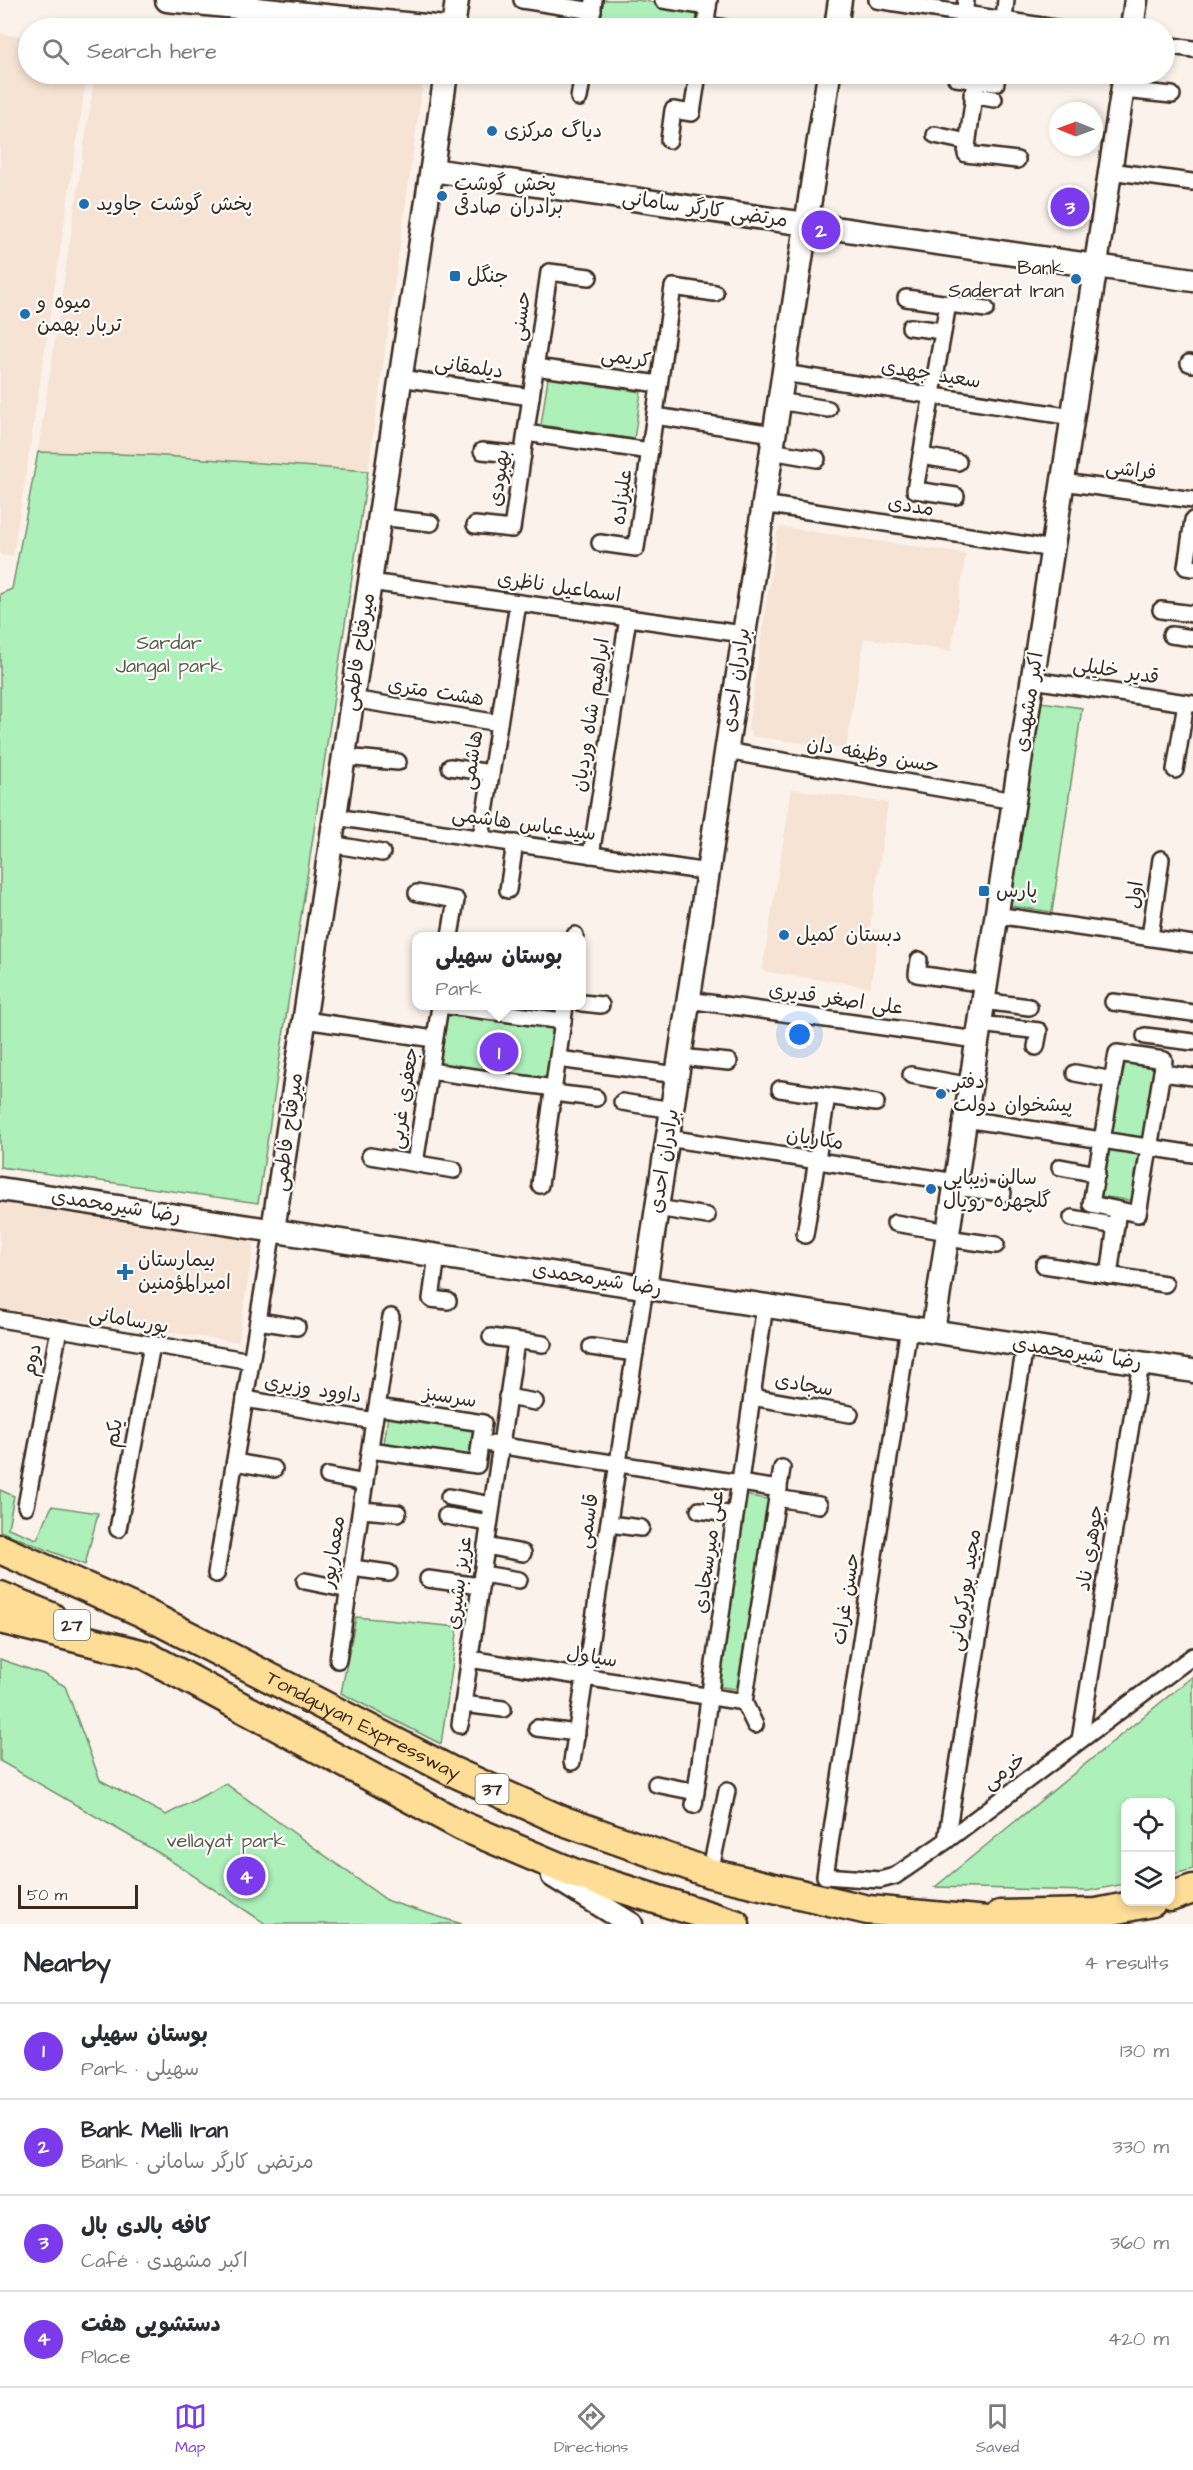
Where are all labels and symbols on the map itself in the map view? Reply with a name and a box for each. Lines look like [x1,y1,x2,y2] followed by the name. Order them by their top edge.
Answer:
[1049,102,1103,156] north arrow
[504,117,602,145] place label: دیاگ مرکزی
[485,124,499,138] marker: دیاگ مرکزی
[454,170,563,221] place label: پخش گوشت برادران صادقی
[620,184,790,234] street label: مرتضی کارگر سامانی
[1050,184,1090,230] pin: 3
[435,189,449,203] marker: پخش گوشت برادران صادقی
[96,190,252,218] place label: پخش گوشت جاوید
[77,197,91,211] marker: پخش گوشت جاوید
[802,208,840,252] pin: 2
[948,254,1064,305] place label: Bank Saderat Iran
[467,262,508,290] place label: جنگل
[448,269,462,283] marker: جنگل
[1069,272,1083,286] marker: Bank Saderat Iran
[35,288,122,339] place label: میوه و تربار بهمن
[504,289,538,343] street label: حسنی
[18,307,32,321] marker: میوه و تربار بهمن
[599,341,653,375] street label: کریمی
[433,348,505,386] street label: دیلمقانی
[879,352,983,396] street label: سعید جهدی
[481,448,517,508] street label: بهبودی
[1104,453,1158,487] street label: فراشی
[604,467,640,527] street label: علیزاده
[886,489,936,523] street label: مددی
[495,564,623,610] street label: اسماعیل ناظری
[336,591,382,713] street label: میرفتاح فاطمی
[715,626,757,734] street label: برادران احدی
[115,629,223,681] park label: Sardar Jangal park
[565,636,617,794] street label: ابراهیم شاه وردیان
[1007,650,1051,754] street label: اکبر مشهدی
[1071,650,1161,692] street label: قدیر خلیلی
[386,671,486,713] street label: هشت متری
[453,728,491,792] street label: هاشمی
[805,730,941,780] street label: حسن وظیفه دان
[450,800,598,848] street label: سیدعباس هاشمی
[996,877,1037,905] place label: پارس
[1119,879,1151,911] street label: اول
[977,884,991,898] marker: پارس
[796,921,902,949] place label: دبستان کمیل
[777,928,791,942] marker: دبستان کمیل
[767,976,905,1022] street label: علی اصغر قدیری
[785,1020,814,1049] your location
[480,1030,518,1074] pin: 1
[382,1045,426,1151] street label: جعفری غربی
[951,1068,1073,1119] place label: دفتر پیشخوان دولت
[266,1071,310,1193] street label: میرفتاح فاطمی
[934,1087,948,1101] marker: دفتر پیشخوان دولت
[642,1107,686,1215] street label: برادران احدی
[784,1121,846,1157] street label: مکاریان
[943,1164,1051,1215] place label: سالن زیبایی گلچهره رویال
[49,1182,183,1230] street label: رضا شیرمحمدی
[924,1182,938,1196] marker: سالن زیبایی گلچهره رویال
[138,1246,231,1297] place label: بیمارستان امیرالمؤمنین
[530,1255,664,1303] street label: رضا شیرمحمدی
[116,1263,134,1281] marker: بیمارستان امیرالمؤمنین
[87,1299,171,1341] street label: پورسامانی
[1010,1329,1144,1377] street label: رضا شیرمحمدی
[15,1341,50,1379] street label: دوم
[773,1366,835,1404] street label: سجادی
[262,1367,364,1411] street label: داوود وزیری
[419,1379,479,1415] street label: سرسبز
[98,1417,130,1449] street label: یکم
[687,1489,731,1615] street label: علی میرسجادی
[570,1491,606,1551] street label: قاسمی
[1069,1503,1111,1593] street label: جوهری ناد
[313,1514,353,1591] street label: معمارپور
[942,1527,988,1653] street label: مجید پورکرمانی
[439,1534,479,1632] street label: عزیز بشیری
[825,1551,867,1647] street label: حسن غرات
[54,1610,90,1640] road number: 27
[565,1639,619,1675] street label: سیاول
[261,1664,465,1788] street label: Tondguyan Expressway
[977,1746,1031,1796] street label: خرمی
[476,1774,508,1804] road number: 37
[166,1827,286,1856] park label: vellayat park
[226,1854,266,1898] pin: 4
[18,1882,138,1910] scale bar

